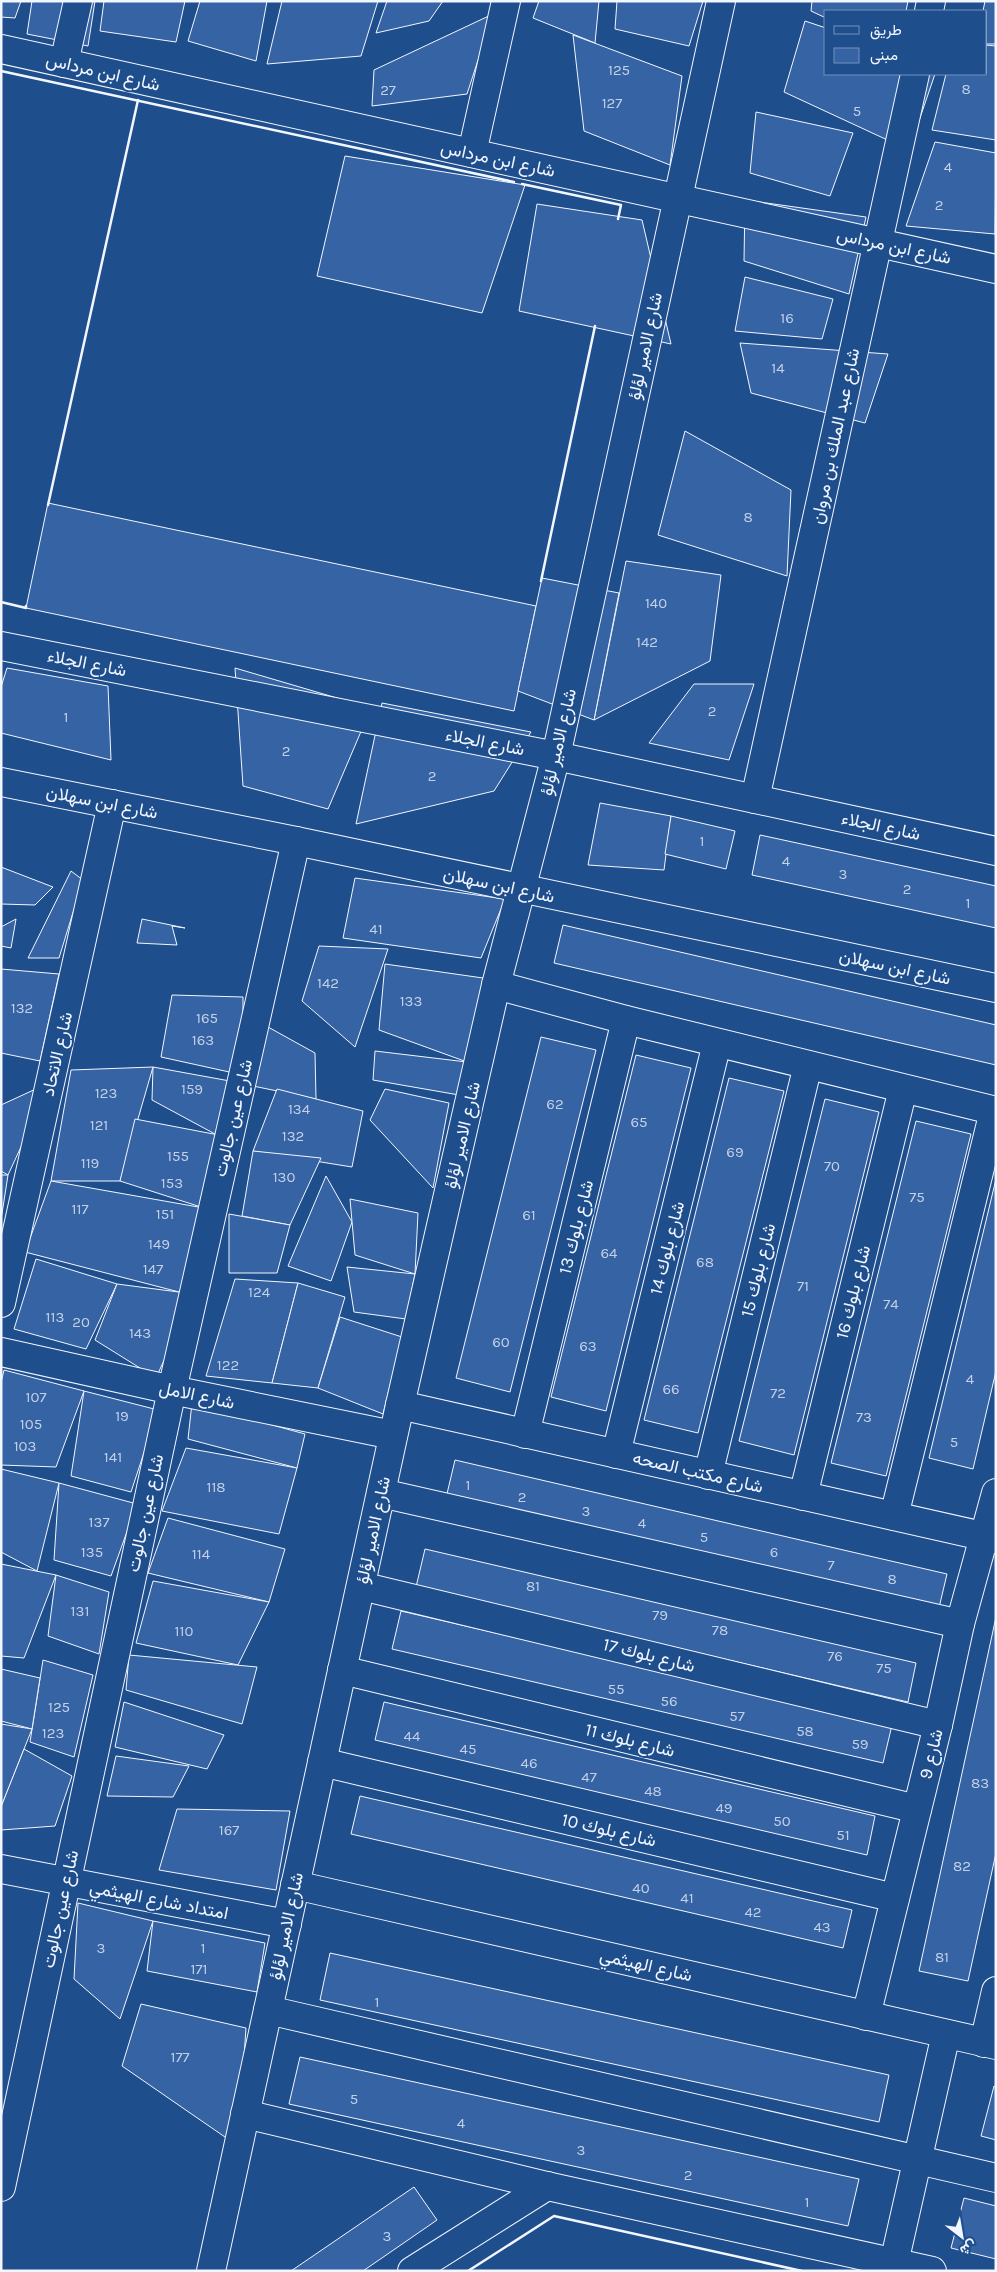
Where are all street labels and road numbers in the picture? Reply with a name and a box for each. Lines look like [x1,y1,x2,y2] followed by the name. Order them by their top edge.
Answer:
[44,48,162,97] street label: شارع ابن مرداس
[439,136,557,183] street label: شارع ابن مرداس
[835,223,953,270] street label: شارع ابن مرداس
[623,290,668,402] street label: شارع الامير لؤلؤ
[806,346,865,526] street label: شارع عبد الملك بن مروان
[45,645,128,682] street label: شارع الجلاء
[535,686,582,798] street label: شارع الامير لؤلؤ
[443,724,526,761] street label: شارع الجلاء
[44,780,160,825] street label: شارع ابن سهلان
[839,807,923,846] street label: شارع الجلاء
[441,862,557,909] street label: شارع ابن سهلان
[837,944,953,991] street label: شارع ابن سهلان
[37,1010,78,1099] street label: شارع الاتحاد
[209,1057,258,1179] street label: شارع عين جالوت
[439,1079,486,1191] street label: شارع الامير لؤلؤ
[554,1178,599,1277] street label: شارع بلوك 13
[645,1199,690,1297] street label: شارع بلوك 14
[736,1221,781,1319] street label: شارع بلوك 15
[831,1243,876,1341] street label: شارع بلوك 16
[157,1376,237,1415] street label: شارع الامل
[630,1446,765,1499] street label: شارع مكتب الصحه
[122,1452,169,1574] street label: شارع عين جالوت
[351,1474,396,1586] street label: شارع الامير لؤلؤ
[600,1633,697,1678] street label: شارع بلوك 17
[583,1718,677,1763] street label: شارع بلوك 11
[914,1727,949,1782] street label: شارع 9
[559,1808,658,1853] street label: شارع بلوك 10
[37,1848,84,1970] street label: شارع عين جالوت
[264,1870,309,1982] street label: شارع الامير لؤلؤ
[87,1876,230,1928] street label: امتداد شارع الهيثمي
[597,1944,694,1990] street label: شارع الهيثمي

